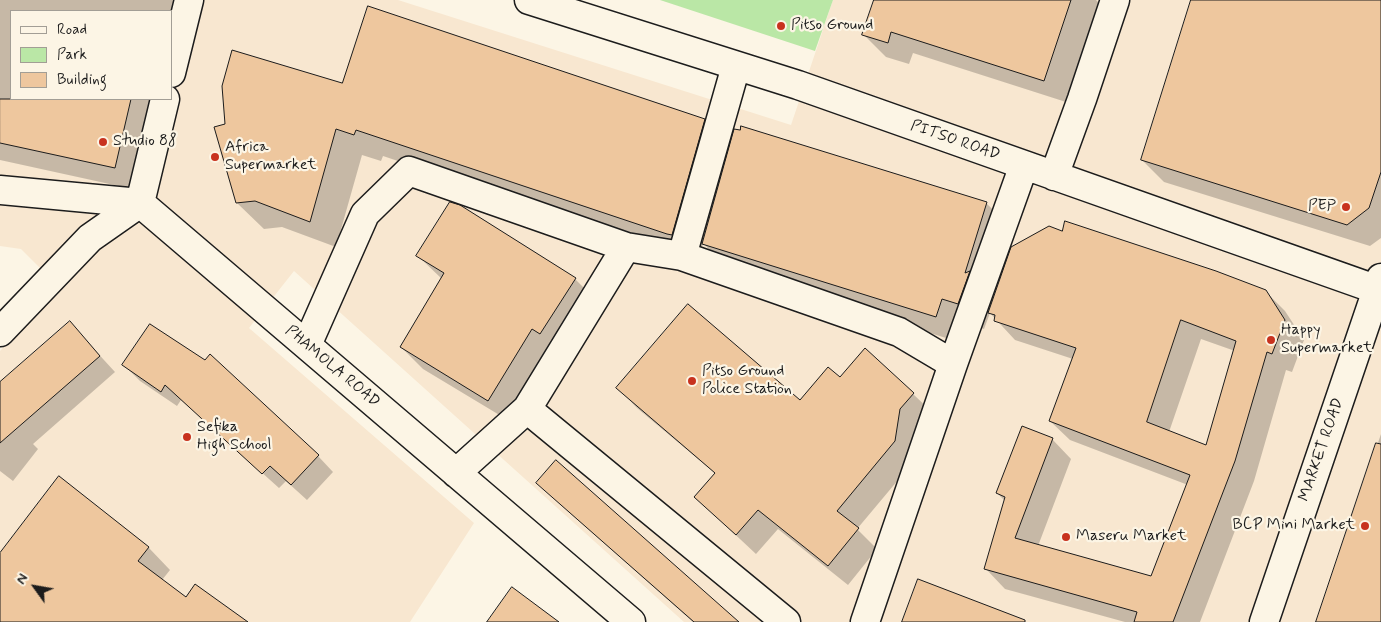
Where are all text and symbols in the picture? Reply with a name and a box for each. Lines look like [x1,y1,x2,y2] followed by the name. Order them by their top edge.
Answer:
[10,10,172,100] legend
[791,16,873,36] place label: Pitso Ground
[57,20,87,40] text: Road
[775,20,787,32] marker: Pitso Ground
[57,45,87,65] text: Park
[57,70,107,90] text: Building
[908,117,1002,165] street label: PITSO ROAD
[113,132,177,152] place label: Studio 88
[97,136,109,148] marker: Studio 88
[225,138,316,176] place label: Africa Supermarket
[209,151,221,163] marker: Africa Supermarket
[1308,197,1336,217] place label: PEP
[1340,201,1352,213] marker: PEP
[1281,321,1372,359] place label: Happy Supermarket
[281,322,383,412] street label: PHAMOLA ROAD
[1265,334,1277,346] marker: Happy Supermarket
[702,362,792,400] place label: Pitso Ground Police Station
[686,375,698,387] marker: Pitso Ground Police Station
[1295,396,1349,504] street label: MARKET ROAD
[197,418,272,456] place label: Sefika High School
[181,431,193,443] marker: Sefika High School
[1233,516,1355,536] place label: BCP Mini Market
[1359,520,1371,532] marker: BCP Mini Market
[1076,527,1186,547] place label: Maseru Market
[1060,531,1072,543] marker: Maseru Market
[10,562,60,612] north arrow
[12,570,32,588] text: N

